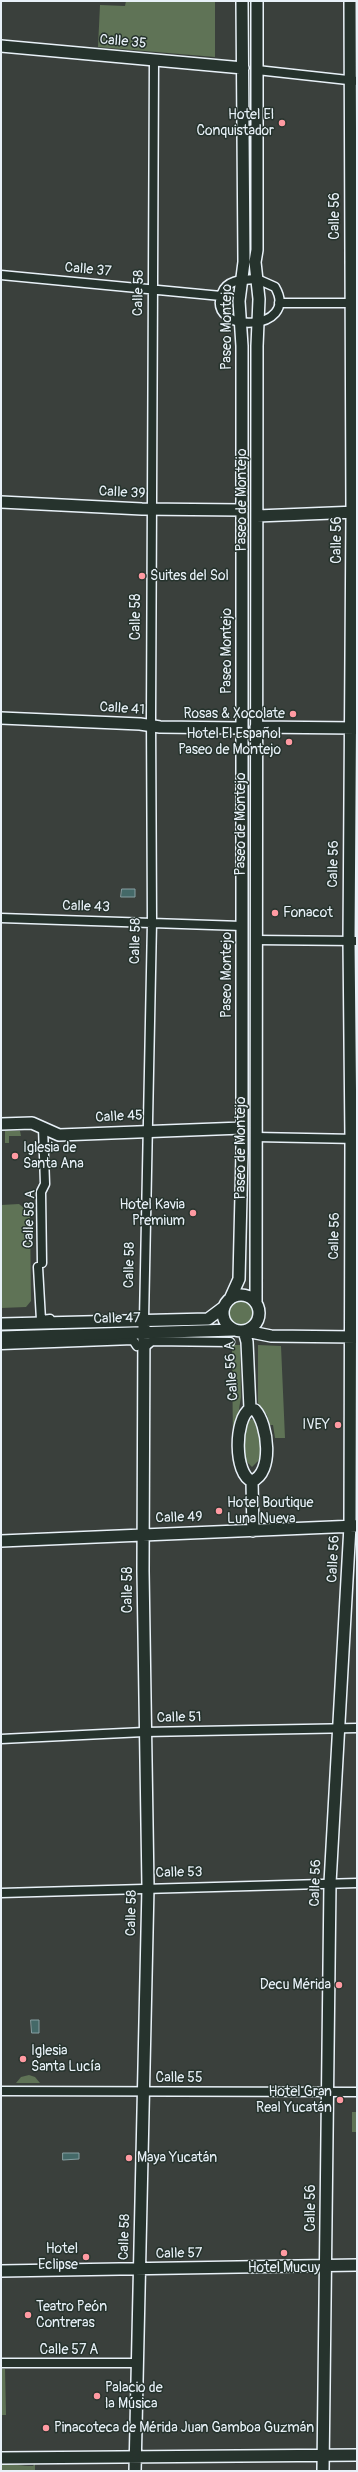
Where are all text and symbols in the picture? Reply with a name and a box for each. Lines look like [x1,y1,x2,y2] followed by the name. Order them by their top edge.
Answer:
[99,32,147,52] street label: Calle 35
[196,107,274,140] place label: Hotel El Conquistador
[277,118,287,128] marker: Hotel El Conquistador
[327,192,343,240] street label: Calle 56
[64,260,112,280] street label: Calle 37
[130,270,148,316] street label: Calle 58
[219,284,235,370] street label: Paseo Montejo
[234,449,250,551] street label: Paseo de Montejo
[98,483,146,503] street label: Calle 39
[329,516,345,564] street label: Calle 56
[150,568,229,584] place label: Suites del Sol
[137,571,147,581] marker: Suites del Sol
[128,594,144,640] street label: Calle 58
[219,608,235,694] street label: Paseo Montejo
[99,699,145,719] street label: Calle 41
[183,706,285,722] place label: Rosas & Xocolate
[288,709,298,719] marker: Rosas & Xocolate
[178,726,281,758] place label: Hotel El Español Paseo de Montejo
[284,737,294,747] marker: Hotel El Español Paseo de Montejo
[233,773,249,875] street label: Paseo de Montejo
[325,840,343,888] street label: Calle 56
[62,898,110,916] street label: Calle 43
[283,905,333,921] place label: Fonacot
[270,908,280,918] marker: Fonacot
[127,918,145,964] street label: Calle 58
[219,932,235,1018] street label: Paseo Montejo
[233,1097,249,1199] street label: Paseo de Montejo
[95,1107,143,1127] street label: Calle 45
[23,1140,84,1172] place label: Iglesia de Santa Ana
[10,1151,20,1161] marker: Iglesia de Santa Ana
[21,1189,39,1249] street label: Calle 58 A
[119,1197,185,1230] place label: Hotel Kavia Premium
[188,1208,198,1218] marker: Hotel Kavia Premium
[326,1212,344,1260] street label: Calle 56
[121,1242,139,1288] street label: Calle 58
[93,1310,141,1328] street label: Calle 47
[222,1341,242,1401] street label: Calle 56 A
[302,1417,330,1433] place label: IVEY
[333,1420,343,1430] marker: IVEY
[227,1495,313,1528] place label: Hotel Boutique Luna Nueva
[214,1506,224,1516] marker: Hotel Boutique Luna Nueva
[155,1509,203,1527] street label: Calle 49
[324,1535,344,1583] street label: Calle 56
[120,1567,136,1613] street label: Calle 58
[156,1709,202,1727] street label: Calle 51
[307,1859,325,1907] street label: Calle 56
[155,1864,203,1882] street label: Calle 53
[123,1890,141,1936] street label: Calle 58
[260,1977,331,1993] place label: Decu Mérida
[334,1980,344,1990] marker: Decu Mérida
[31,2043,101,2076] place label: Iglesia Santa Lucía
[18,2054,28,2064] marker: Iglesia Santa Lucía
[156,2070,202,2086] street label: Calle 55
[256,2084,332,2116] place label: Hotel Gran Real Yucatán
[335,2095,345,2105] marker: Hotel Gran Real Yucatán
[137,2150,217,2166] place label: Maya Yucatán
[124,2153,134,2163] marker: Maya Yucatán
[303,2184,319,2232] street label: Calle 56
[116,2214,134,2260] street label: Calle 58
[38,2241,78,2274] place label: Hotel Eclipse
[155,2245,203,2263] street label: Calle 57
[279,2248,289,2258] marker: Hotel Mucuy
[81,2252,91,2262] marker: Hotel Eclipse
[248,2260,320,2276] place label: Hotel Mucuy
[36,2299,107,2332] place label: Teatro Peón Contreras
[23,2310,33,2320] marker: Teatro Peón Contreras
[40,2342,98,2358] street label: Calle 57 A
[105,2380,163,2412] place label: Palacio de la Música
[92,2391,102,2401] marker: Palacio de la Música
[54,2420,314,2436] place label: Pinacoteca de Mérida Juan Gamboa Guzmán
[41,2423,51,2433] marker: Pinacoteca de Mérida Juan Gamboa Guzmán

